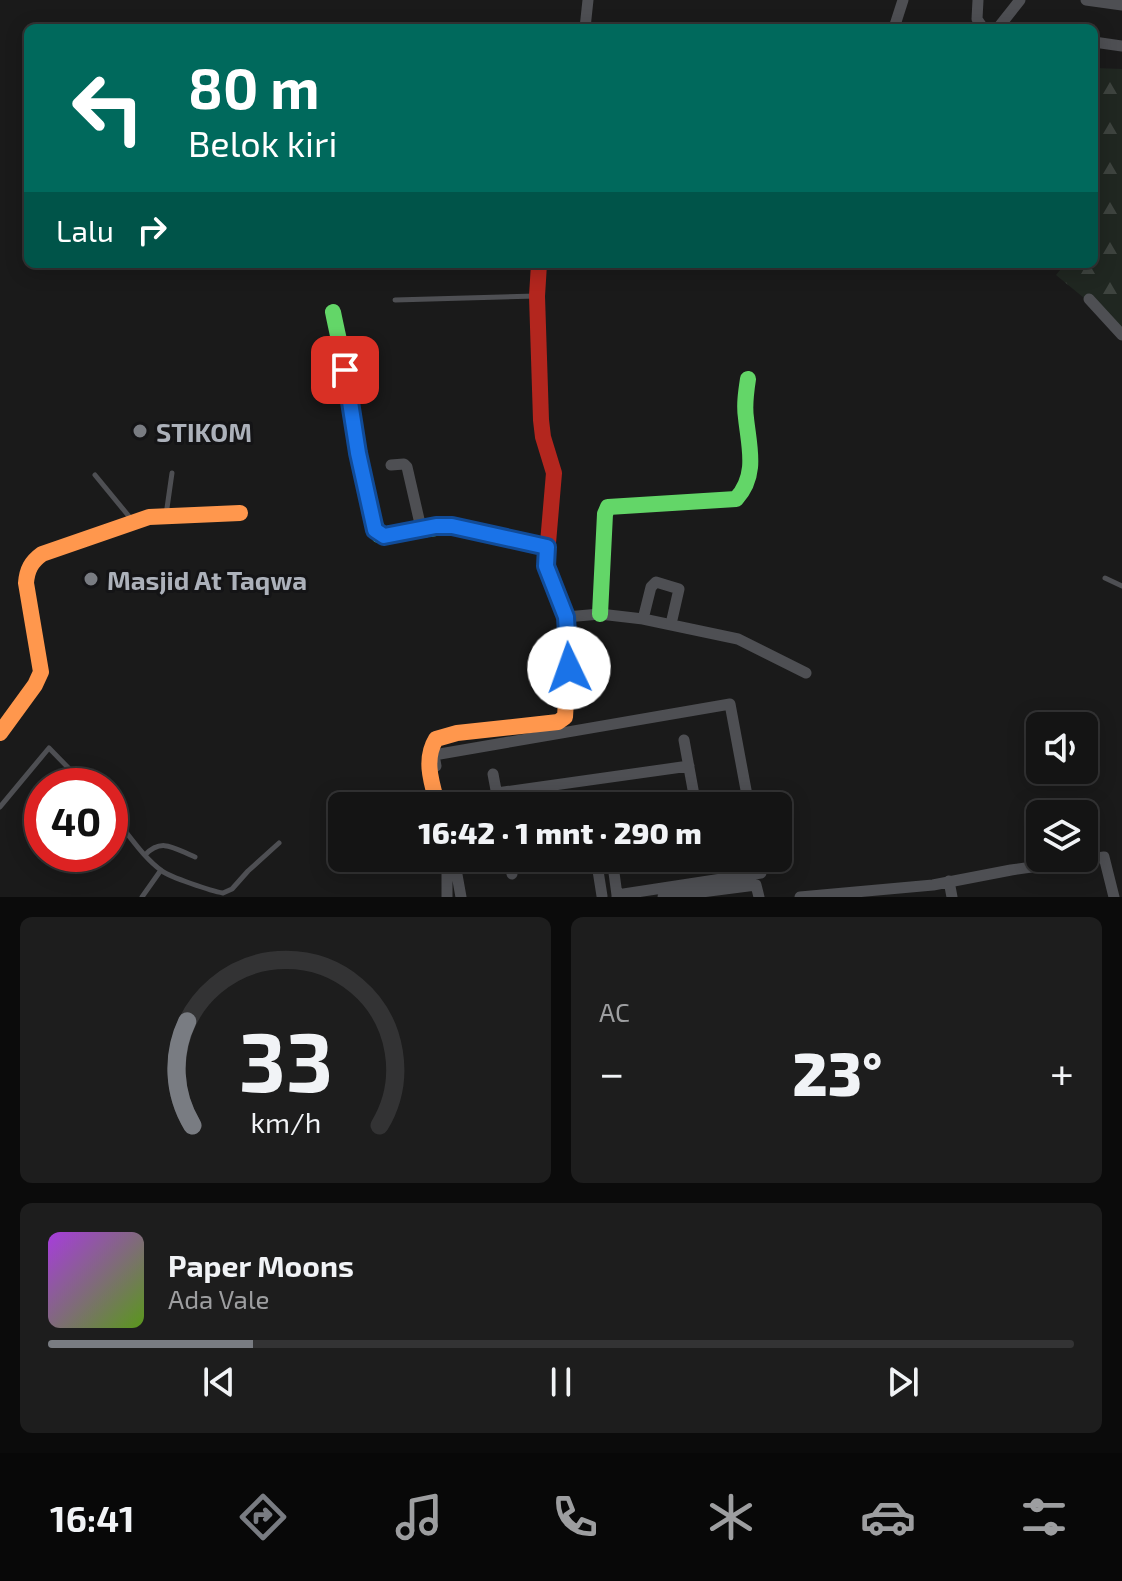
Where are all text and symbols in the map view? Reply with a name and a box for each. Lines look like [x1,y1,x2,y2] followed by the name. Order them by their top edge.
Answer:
[188,53,320,120] text: 80 m
[56,56,160,160] icon: left
[188,121,337,164] text: Belok kiri
[130,208,174,252] icon: right
[56,212,114,248] text: Lalu
[311,336,379,404] pin
[323,348,367,392] icon: arrive
[156,416,252,447] place label: STIKOM
[131,422,149,440] marker: STIKOM
[107,564,307,595] place label: Masjid At Taqwa
[82,570,100,588] marker: Masjid At Taqwa
[527,626,611,710] position arrow
[1026,712,1098,872] map controls
[1026,712,1098,784] button: sound
[24,768,128,872] speed limit sign: 40
[1026,800,1098,872] button: layers
[418,814,702,850] text: 16:42 · 1 mnt · 290 m
[599,996,630,1027] text: AC
[238,1009,333,1109] text: 33
[792,1036,882,1108] text: 23°
[599,1045,625,1098] text: −
[1050,1045,1074,1098] text: +
[250,1104,321,1139] text: km/h
[168,1247,354,1283] text: Paper Moons
[168,1283,270,1314] text: Ada Vale
[197,1360,241,1404] icon: previous
[539,1360,583,1404] icon: pause
[881,1360,925,1404] icon: next
[235,1489,291,1545] icon: directions
[391,1489,447,1545] icon: music
[547,1489,603,1545] icon: phone
[703,1489,759,1545] icon: climate
[860,1489,916,1545] icon: car
[1016,1489,1072,1545] icon: filters
[50,1496,135,1539] text: 16:41

